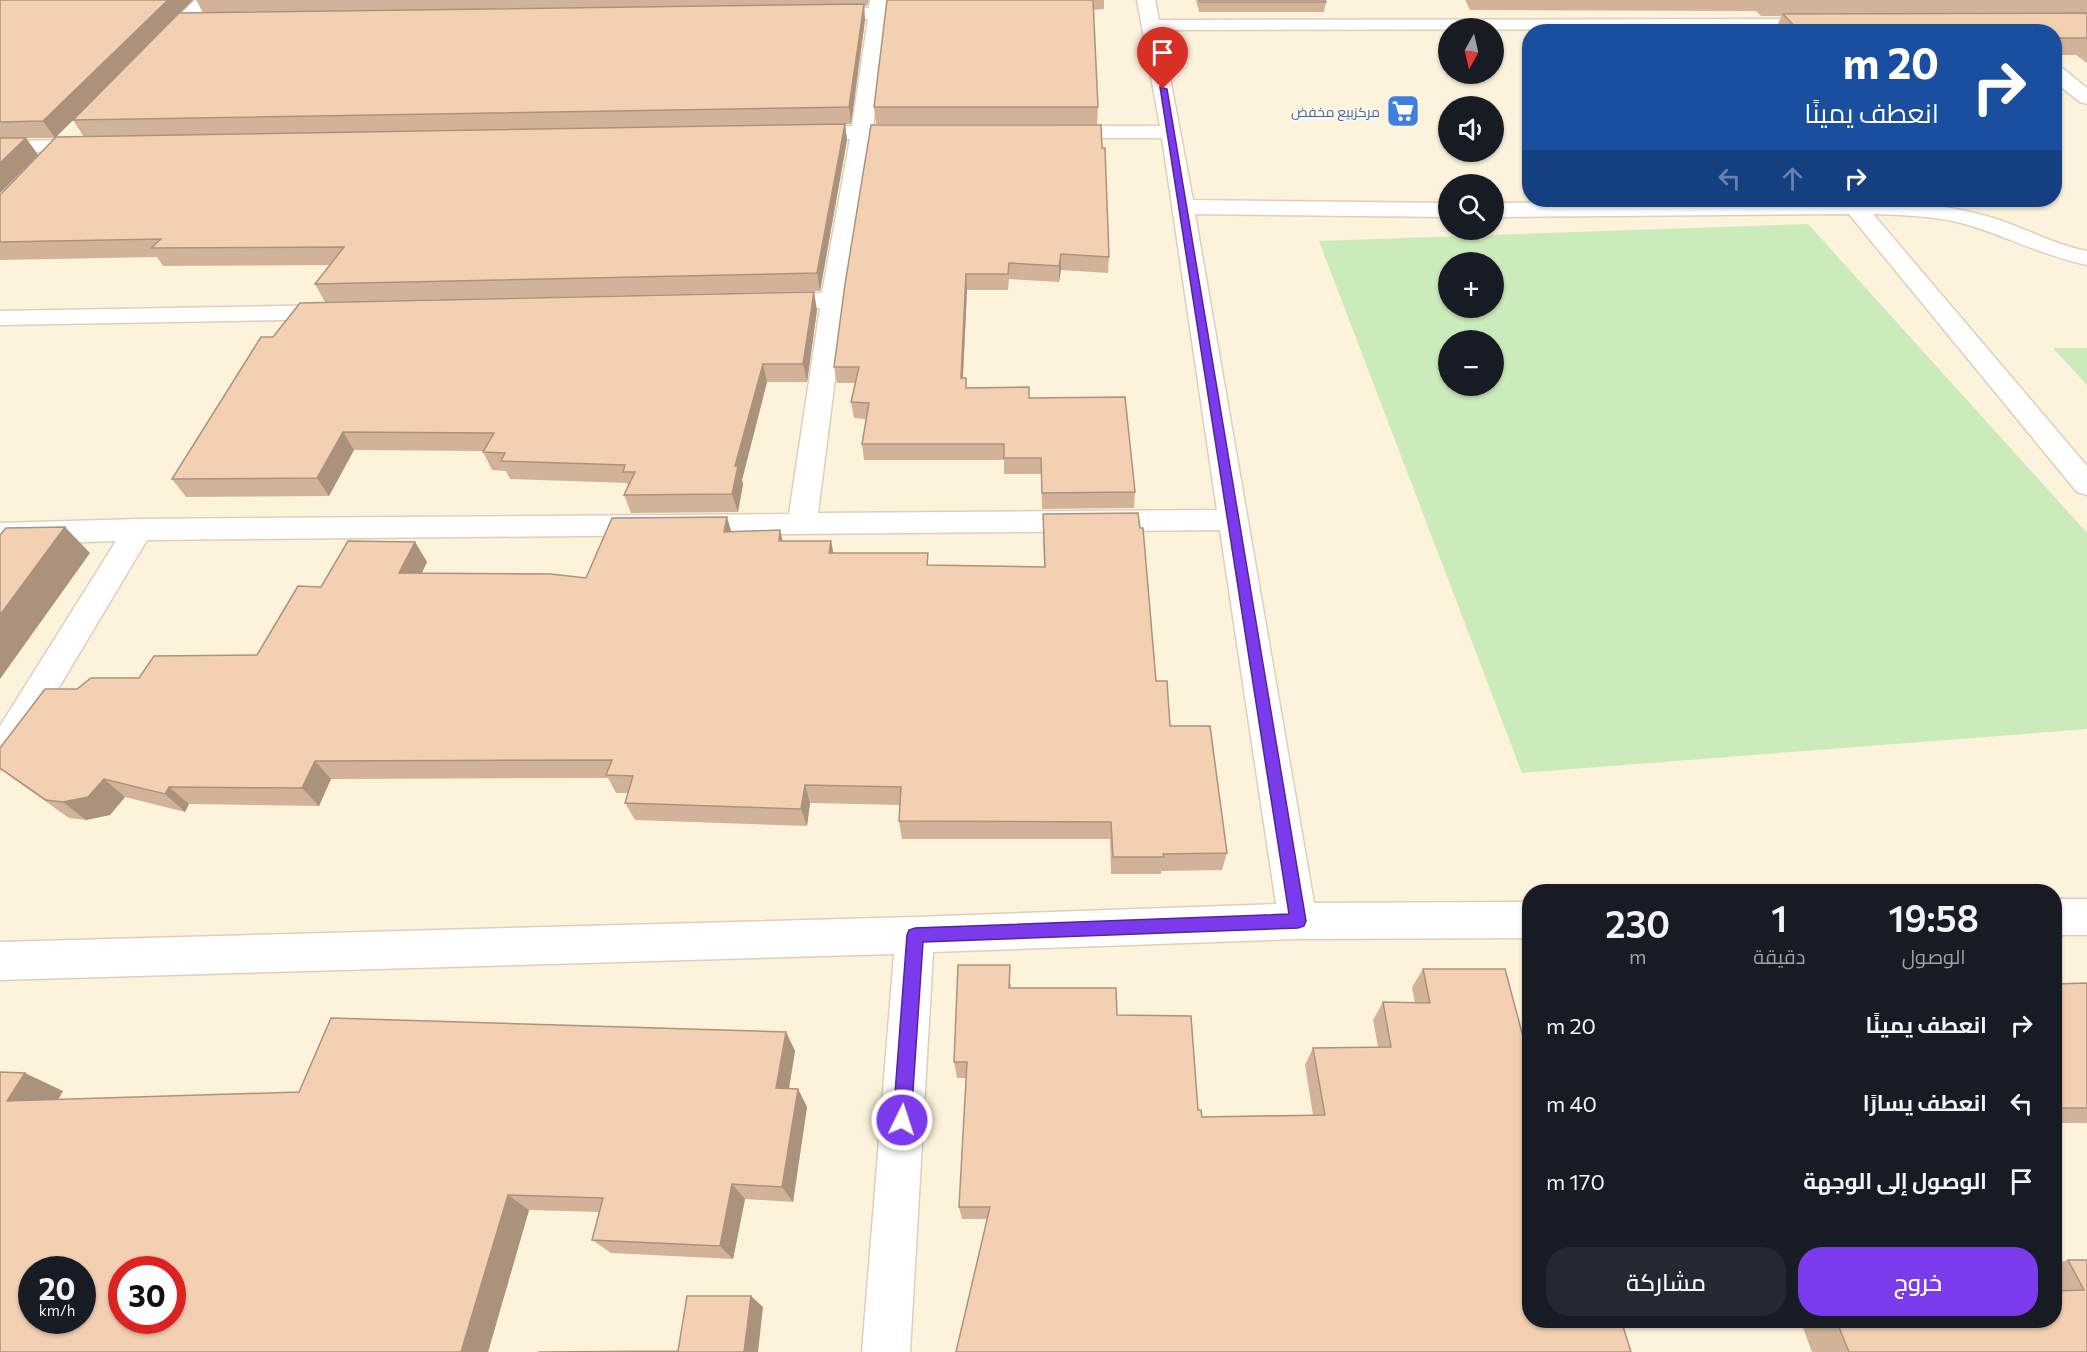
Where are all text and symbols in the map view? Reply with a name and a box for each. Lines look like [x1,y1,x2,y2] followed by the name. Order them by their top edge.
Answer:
[1438,18,1504,84] north arrow
[1438,18,1504,396] map controls
[1137,27,1188,89] pin
[1146,36,1179,69] icon: arrive
[1843,36,1939,88] text: 20 m
[1960,48,2038,126] icon: right
[1385,93,1421,129] supermarket icon: مركزبيع مخفض
[1438,96,1504,162] button: sound
[1804,96,1939,129] text: انعطف يمينًا
[1291,103,1380,121] place label: مركزبيع مخفض
[1713,162,1746,195] icon: left
[1776,162,1809,195] icon: ahead
[1839,162,1872,195] icon: right
[1438,174,1504,240] button: search
[1438,252,1504,318] button: +
[1438,330,1504,396] button: −
[1771,895,1787,939] text: 1
[1889,895,1979,939] text: 19:58
[1605,901,1670,945] text: 230
[1629,944,1646,968] text: m
[1753,944,1805,968] text: دقيقة
[1902,944,1966,968] text: الوصول
[2005,1009,2038,1042] icon: right
[1866,1011,1987,1038] text: انعطف يمينًا
[1546,1012,1596,1039] text: 20 m
[2005,1087,2038,1120] icon: left
[870,1088,934,1152] position arrow
[1863,1089,1987,1116] text: انعطف يسارًا
[1546,1090,1597,1117] text: 40 m
[2005,1165,2038,1198] icon: arrive
[1803,1167,1987,1194] text: الوصول إلى الوجهة
[1546,1168,1605,1195] text: 170 m
[1546,1247,1786,1316] button: مشاركة
[1798,1247,2038,1316] button: خروج
[108,1256,186,1334] speed limit sign: 30
[39,1269,75,1306] text: 20
[39,1301,75,1319] text: km/h

